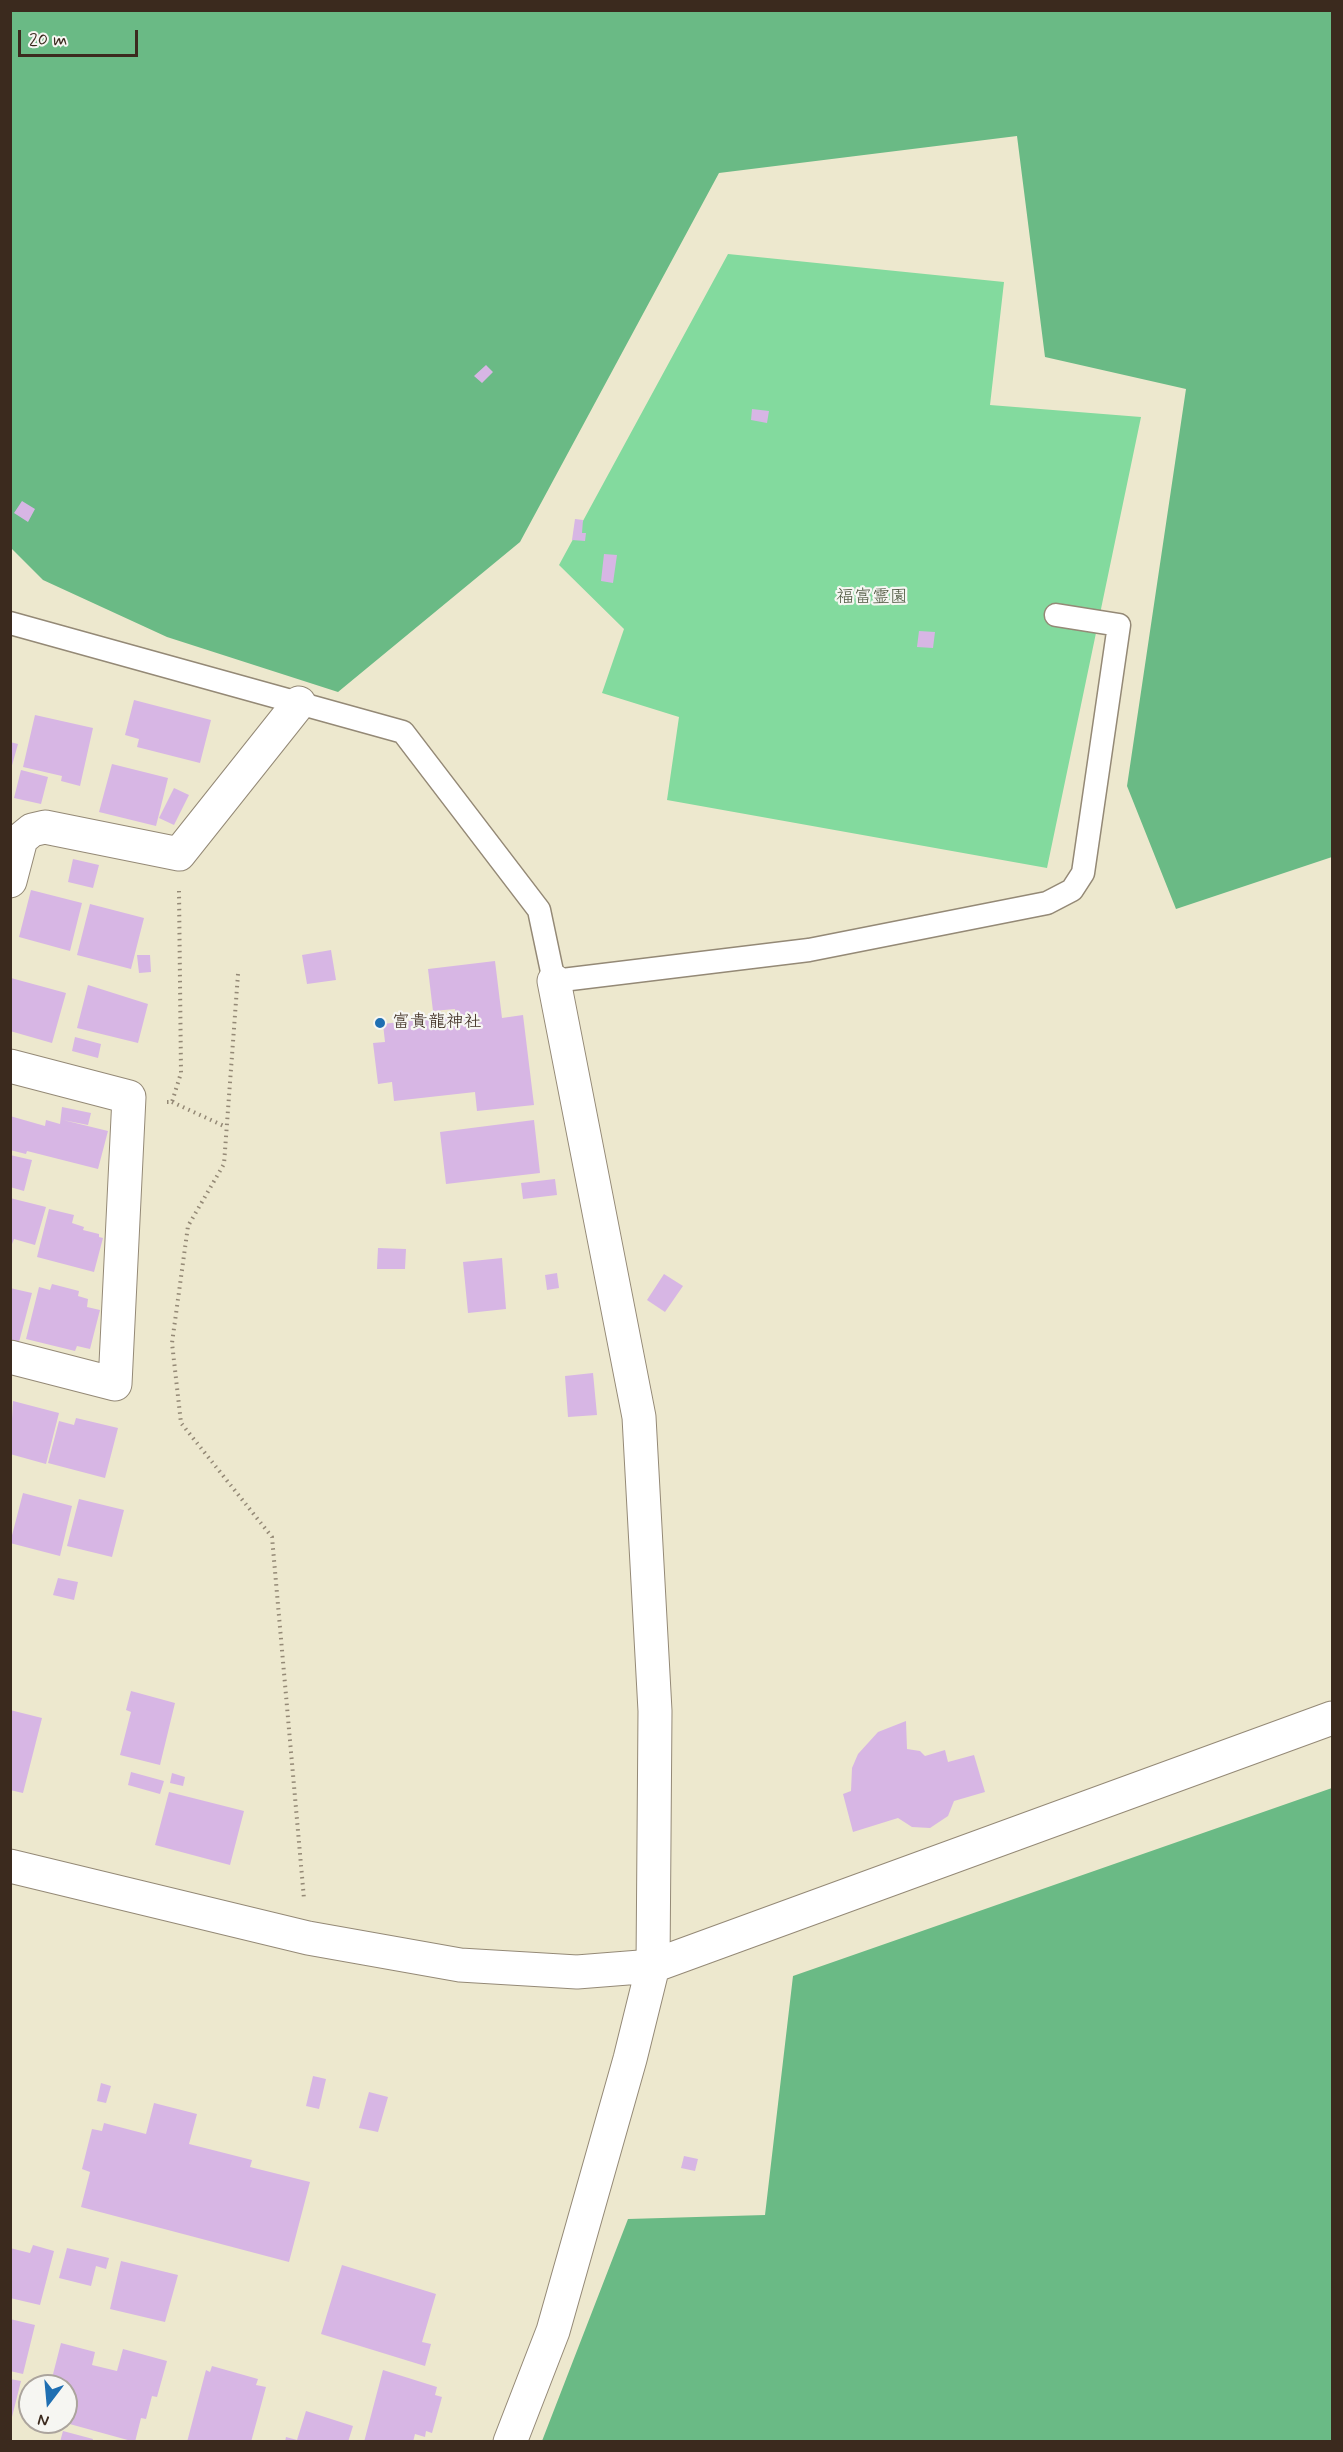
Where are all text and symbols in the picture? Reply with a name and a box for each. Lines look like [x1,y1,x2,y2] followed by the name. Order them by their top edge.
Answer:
[21,18,141,56] scale bar
[29,28,67,52] text: 20 m
[836,587,908,609] park label: 福富霊園
[392,1012,482,1034] place label: 富貴龍神社
[373,1016,387,1030] marker: 富貴龍神社
[18,2374,78,2434] north arrow
[35,2408,51,2431] text: N

